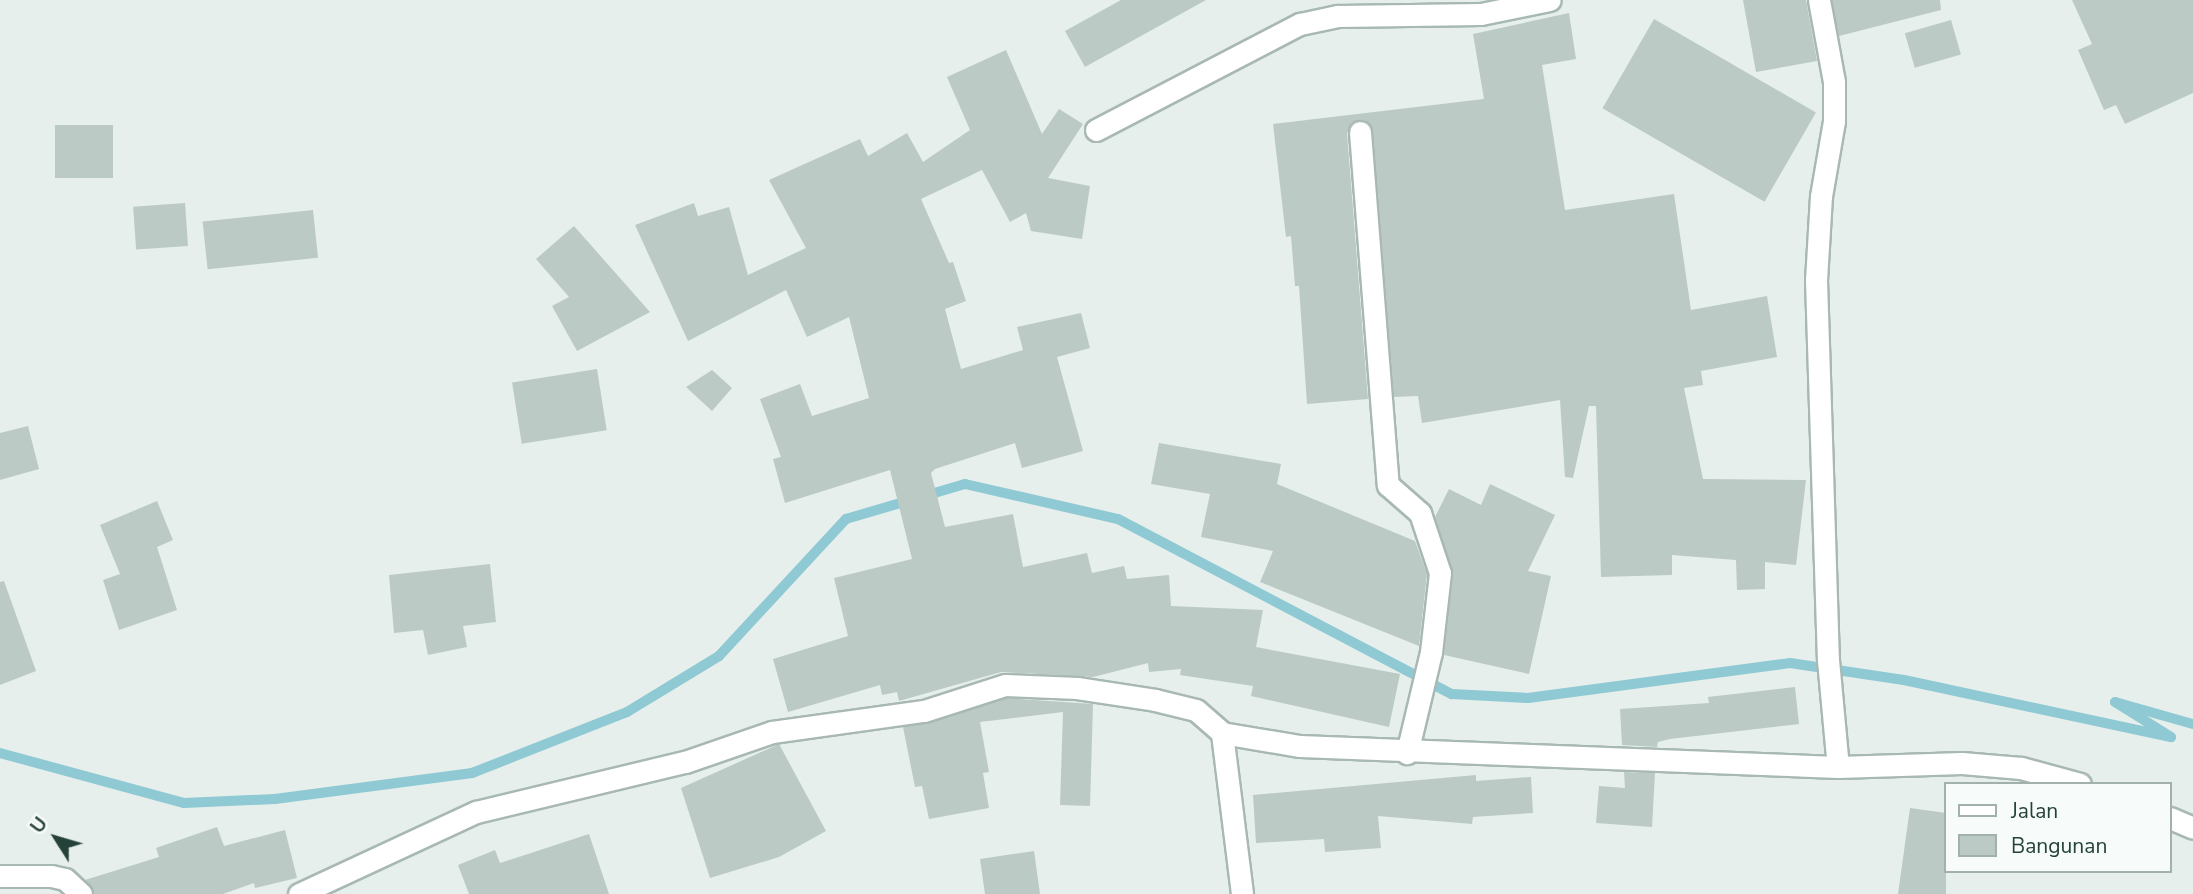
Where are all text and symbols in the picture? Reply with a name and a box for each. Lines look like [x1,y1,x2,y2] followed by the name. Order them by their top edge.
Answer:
[1944,782,2172,873] legend
[2011,797,2058,825] text: Jalan
[21,803,91,873] north arrow
[25,812,54,839] text: U
[2011,832,2107,860] text: Bangunan

